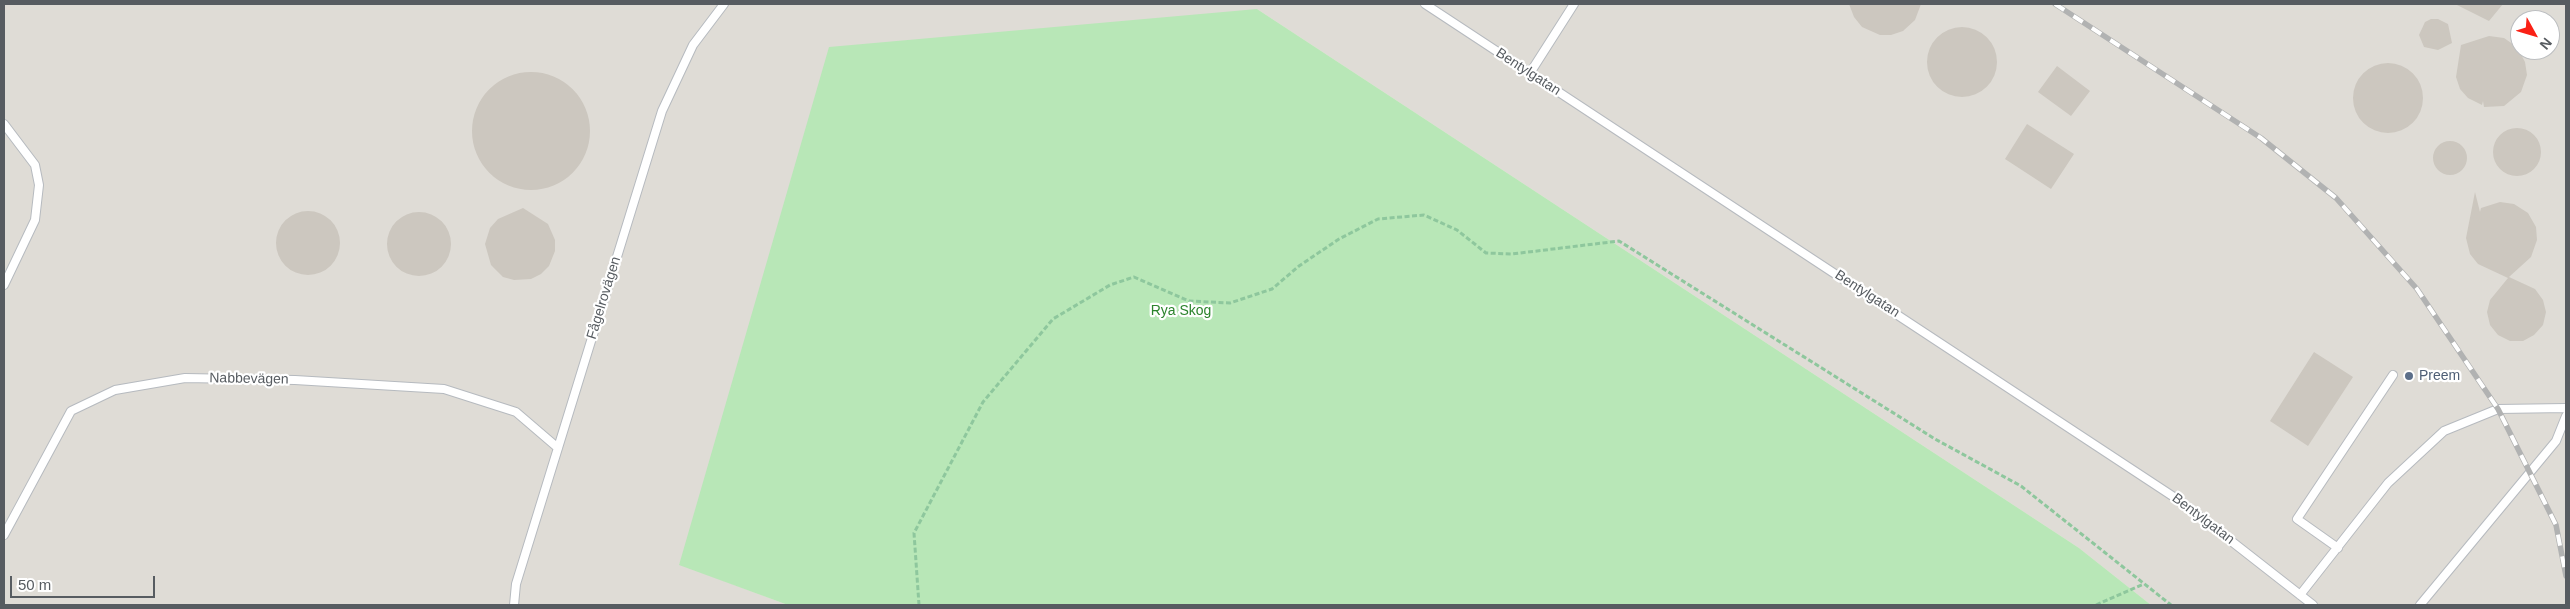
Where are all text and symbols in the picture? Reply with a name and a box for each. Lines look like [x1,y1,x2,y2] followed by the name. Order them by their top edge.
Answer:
[2510,10,2560,60] north arrow
[2536,35,2555,53] text: N
[1492,45,1564,99] street label: Bentylgatan
[583,255,625,341] street label: Fågelrovägen
[1831,267,1903,321] street label: Bentylgatan
[1151,303,1211,319] park label: Rya Skog
[2419,368,2460,384] place label: Preem
[209,370,289,388] street label: Nabbevägen
[2403,370,2415,382] marker: Preem
[2168,490,2238,548] street label: Bentylgatan
[12,566,158,598] scale bar
[18,576,51,593] text: 50 m

